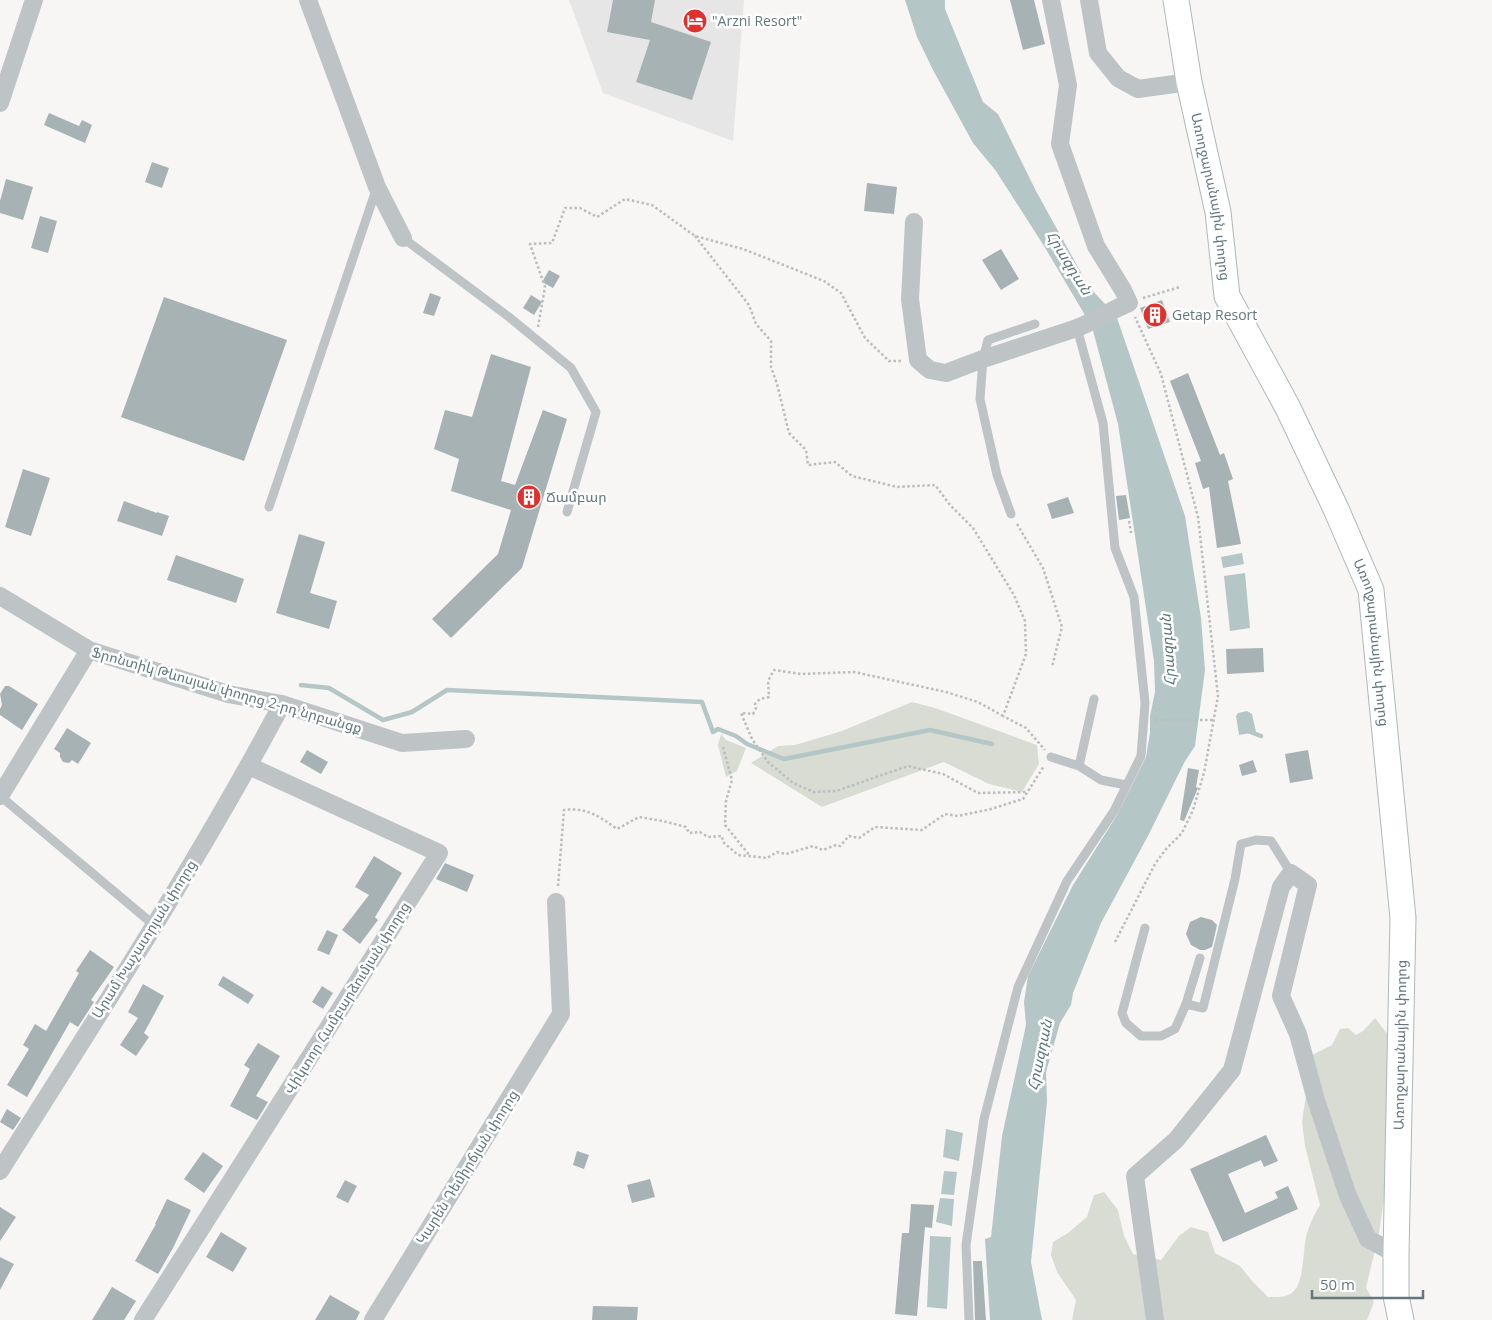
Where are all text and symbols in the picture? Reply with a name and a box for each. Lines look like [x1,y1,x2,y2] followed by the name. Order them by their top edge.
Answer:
[682,8,708,34] hotel icon: "Arzni Resort"
[712,11,802,30] place label: "Arzni Resort"
[1187,111,1235,282] street label: Առողջարանային փողոց
[1042,227,1098,299] water label: Հրազդան
[1142,302,1168,328] building icon: Getap Resort
[1172,305,1257,324] place label: Getap Resort
[516,484,542,510] building icon: Ճամբար
[546,487,607,506] place label: Ճամբար
[1349,555,1394,727] street label: Առողջարանային փողոց
[1154,613,1179,687] water label: Հրազդան
[90,642,364,737] street label: Ֆրոնտիկ Թևոսյան փողոց 2-րդ նրբանցք
[87,856,200,1022] street label: Արամ Խաչատրյան փողոց
[279,898,414,1098] street label: Վիկտոր Համբարձումյան փողոց
[1389,960,1410,1130] street label: Առողջարանային փողոց
[1022,1017,1056,1092] water label: Հրազդան
[411,1086,522,1248] street label: Կարեն Դեմիրճյան փողոց
[1312,1268,1423,1300] scale bar
[1320,1274,1355,1294] text: 50 m

